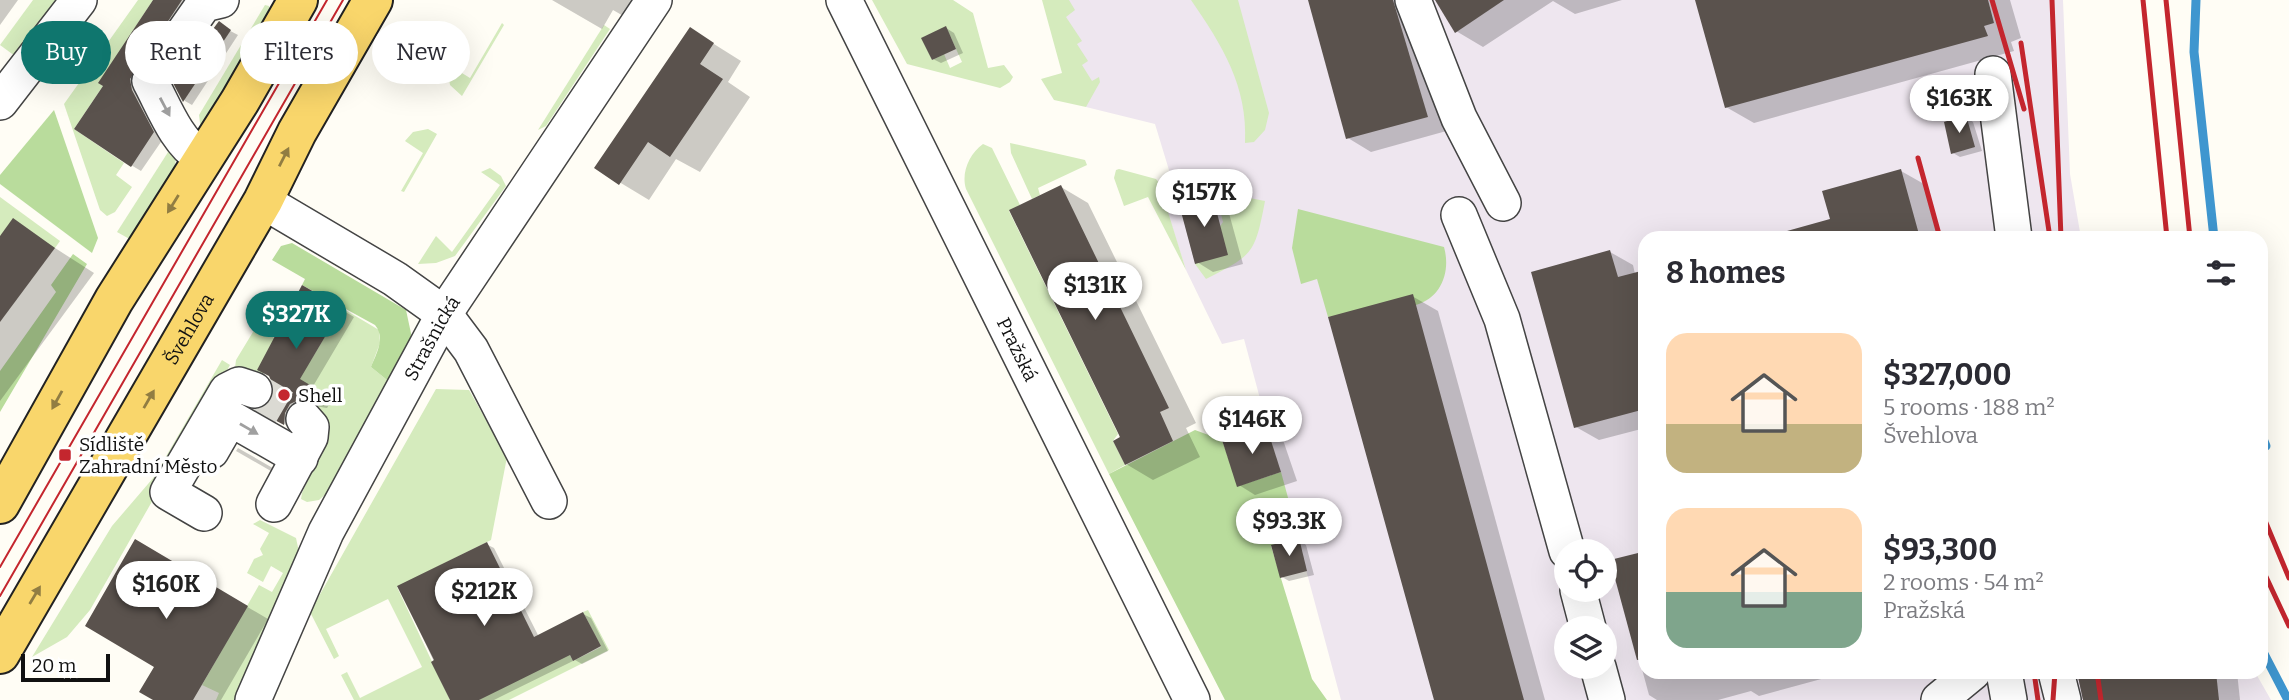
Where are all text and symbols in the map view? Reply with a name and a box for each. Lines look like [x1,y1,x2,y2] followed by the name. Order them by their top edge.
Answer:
[21,21,111,84] chip: Buy
[125,21,226,84] chip: Rent
[240,21,358,84] chip: Filters
[372,21,470,84] chip: New
[1910,76,2008,135] pin: $163K
[1926,84,1992,112] text: $163K
[158,98,170,118] one-way arrow
[278,147,289,167] one-way arrow
[1155,170,1253,229] pin: $157K
[1172,178,1236,206] text: $157K
[166,195,179,214] one-way arrow
[2202,254,2240,292] icon: filters
[1666,255,1786,291] text: 8 homes
[1046,262,1144,322] pin: $131K
[1063,271,1127,299] text: $131K
[159,289,219,369] street label: Švehlova
[399,291,465,384] street label: Strašnická
[247,292,345,351] pin: $327K
[262,300,330,328] text: $327K
[992,314,1043,385] street label: Pražská
[1883,357,2012,393] text: $327,000
[1722,361,1806,445] icon: home
[298,384,343,407] place label: Shell
[276,387,292,403] marker: Shell
[143,389,155,408] one-way arrow
[51,391,63,410] one-way arrow
[1883,393,2055,421] text: 5 rooms · 188 m²
[1203,396,1301,456] pin: $146K
[1218,405,1286,433] text: $146K
[1883,421,1978,449] text: Švehlova
[240,423,259,435] one-way arrow
[79,433,218,478] place label: Sídliště Zahradní Město
[57,447,73,463] marker: Sídliště Zahradní Město
[1232,498,1346,558] pin: $93.3K
[1252,507,1326,535] text: $93.3K
[1883,532,1997,568] text: $93,300
[1722,536,1806,620] icon: home
[1554,539,1617,679] map controls
[1554,539,1617,602] button: locate
[117,562,215,621] pin: $160K
[435,568,533,628] pin: $212K
[1883,568,2044,596] text: 2 rooms · 54 m²
[132,570,200,598] text: $160K
[451,577,517,605] text: $212K
[29,586,41,605] one-way arrow
[1883,596,1965,624] text: Pražská
[1554,616,1617,679] button: layers
[21,651,110,683] scale bar
[32,654,76,677] text: 20 m

